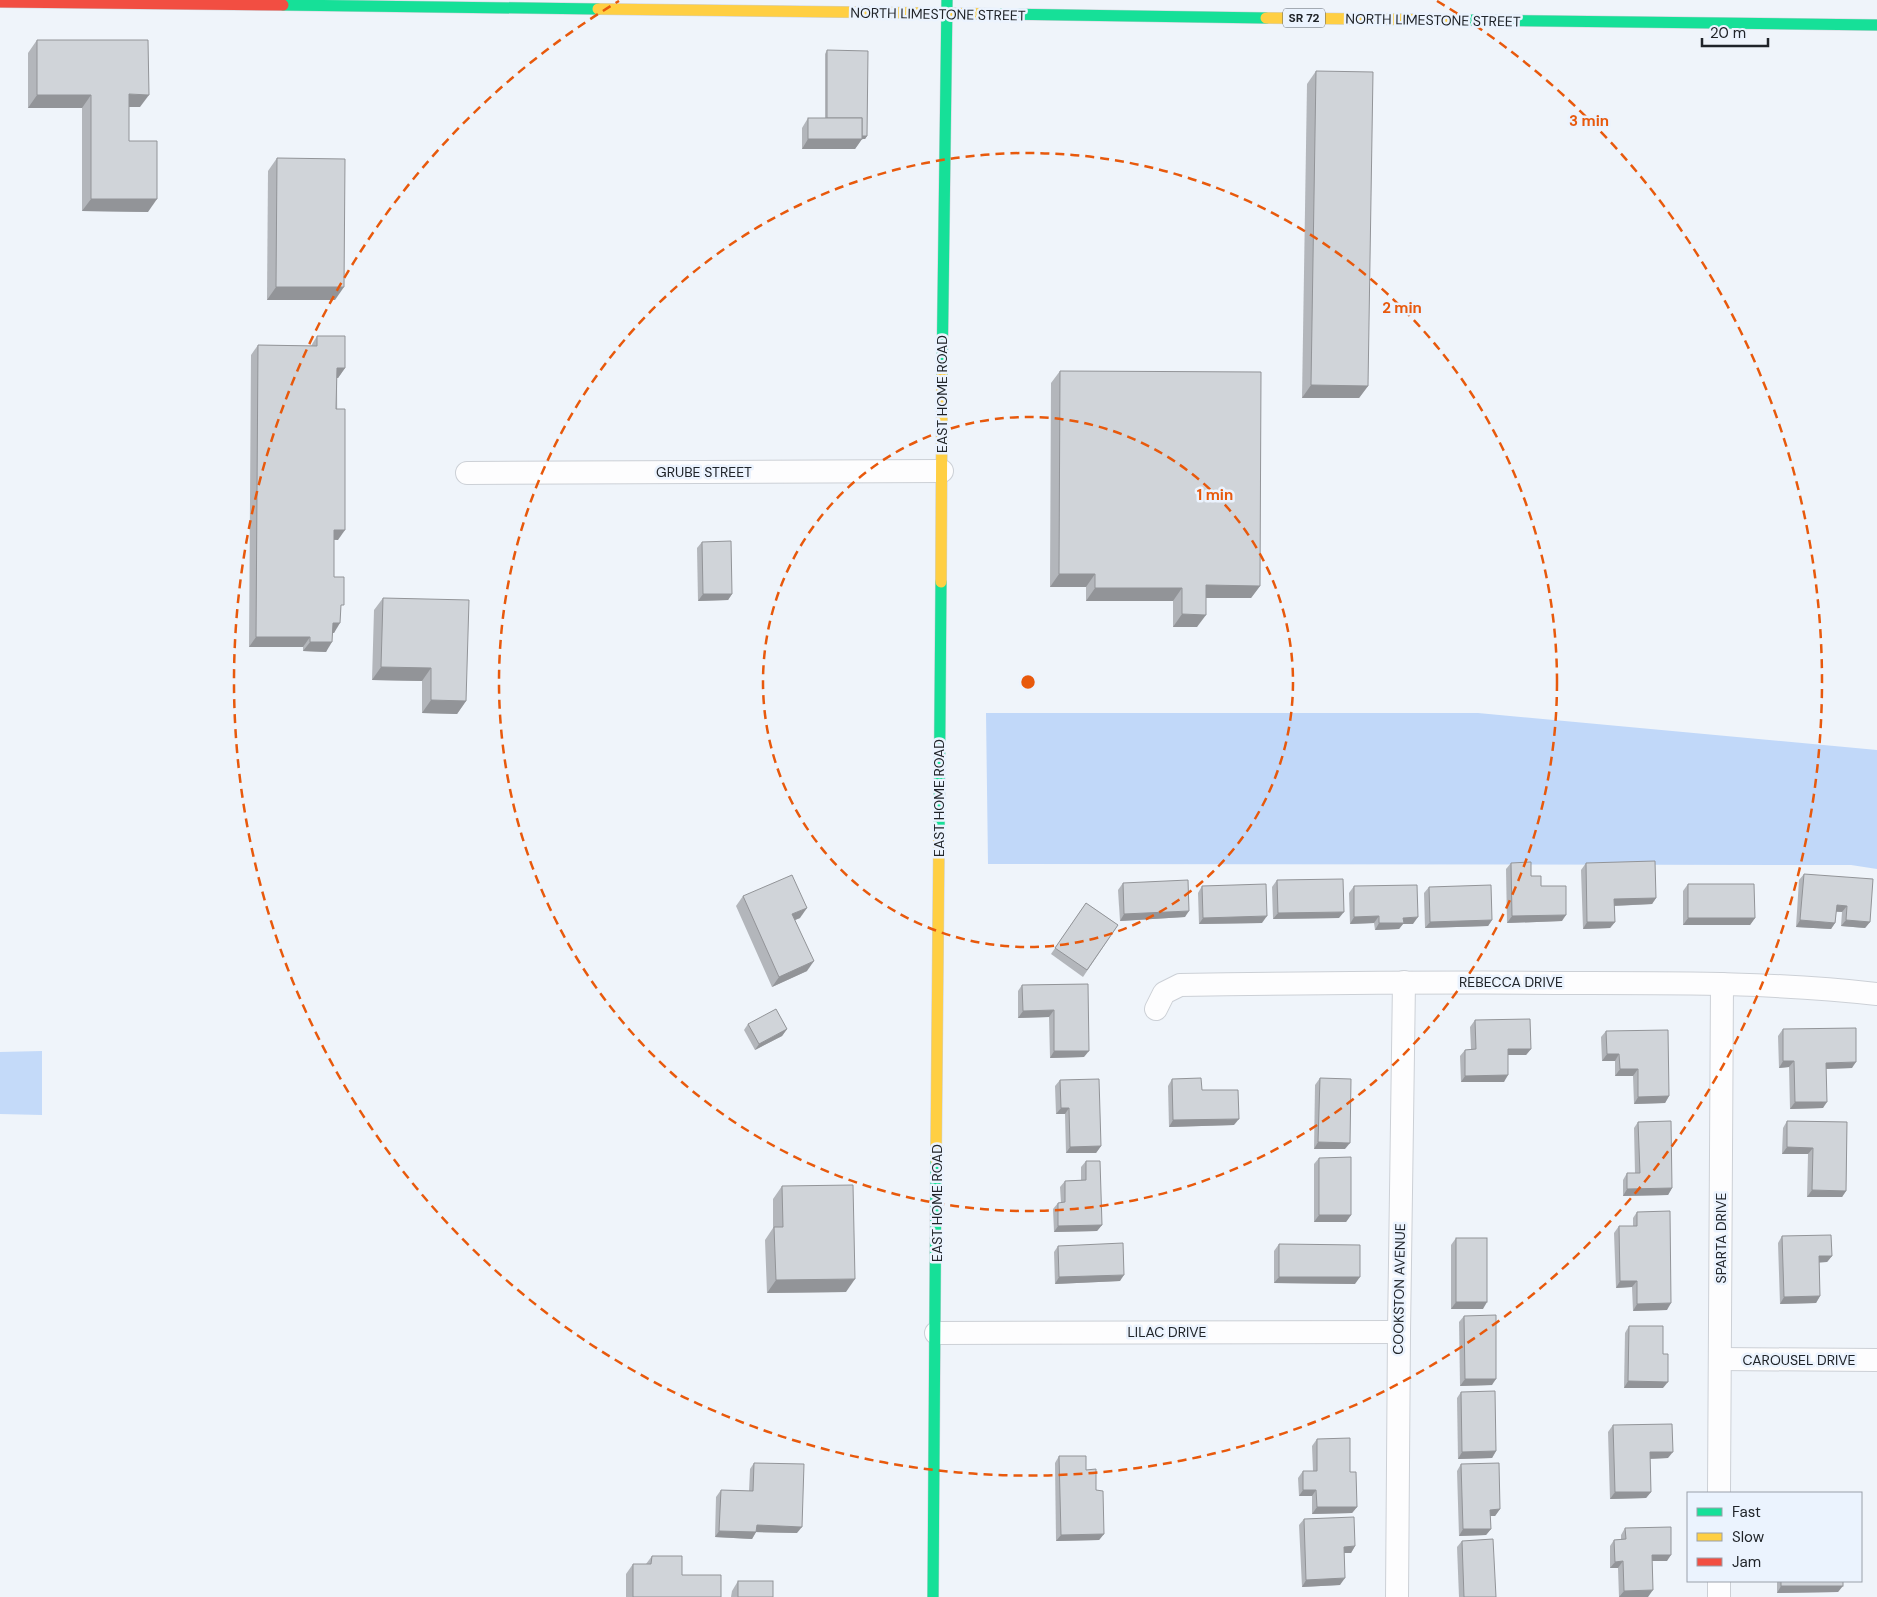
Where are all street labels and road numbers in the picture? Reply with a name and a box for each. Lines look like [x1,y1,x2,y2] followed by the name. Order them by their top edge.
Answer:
[850,3,1026,25] street label: NORTH LIMESTONE STREET
[1283,8,1325,28] road number: SR 72
[1345,9,1521,31] street label: NORTH LIMESTONE STREET
[933,335,951,453] street label: EAST HOME ROAD
[656,463,752,481] street label: GRUBE STREET
[930,739,948,857] street label: EAST HOME ROAD
[1459,973,1563,991] street label: REBECCA DRIVE
[928,1144,946,1262] street label: EAST HOME ROAD
[1712,1192,1730,1283] street label: SPARTA DRIVE
[1389,1223,1409,1355] street label: COOKSTON AVENUE
[1127,1323,1207,1341] street label: LILAC DRIVE
[1742,1351,1856,1369] street label: CAROUSEL DRIVE

